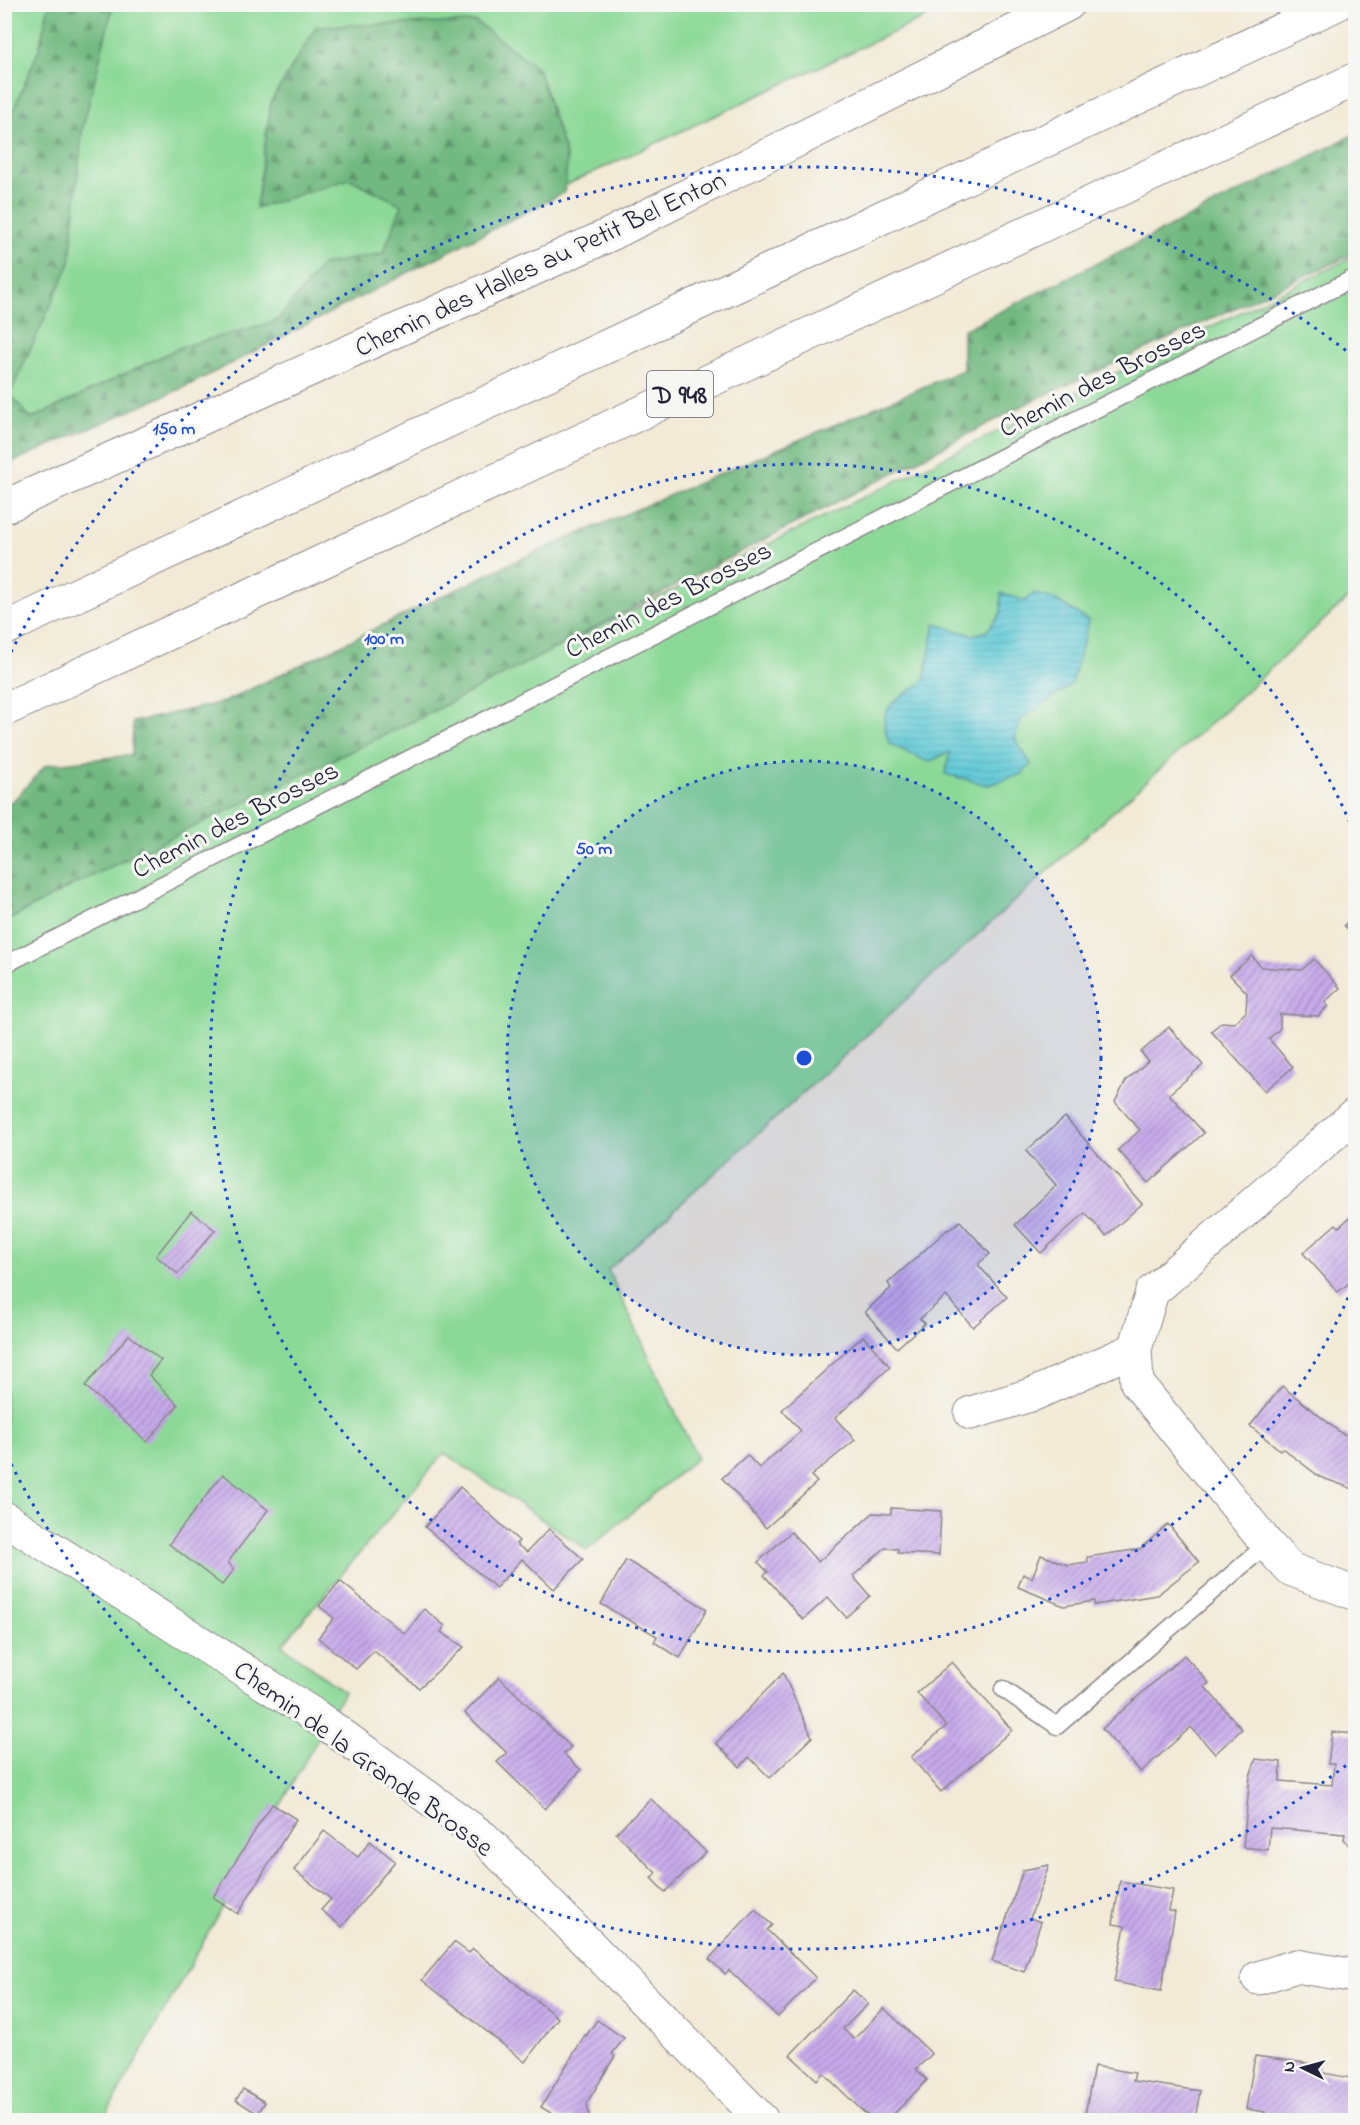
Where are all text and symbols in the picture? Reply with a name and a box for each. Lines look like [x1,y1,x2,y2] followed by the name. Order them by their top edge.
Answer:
[349,162,733,369] street label: Chemin des Halles au Petit Bel Enton
[993,311,1213,449] street label: Chemin des Brosses
[647,371,713,417] road number: D 948
[153,417,195,443] text: 150 m
[559,532,779,670] street label: Chemin des Brosses
[364,627,404,653] text: 100 m
[126,752,346,890] street label: Chemin des Brosses
[576,837,612,863] text: 50 m
[794,1048,814,1068] centre of rings
[225,1652,501,1868] street label: Chemin de la Grande Brosse
[1273,2038,1333,2098] north arrow
[1278,2060,1302,2073] text: N

